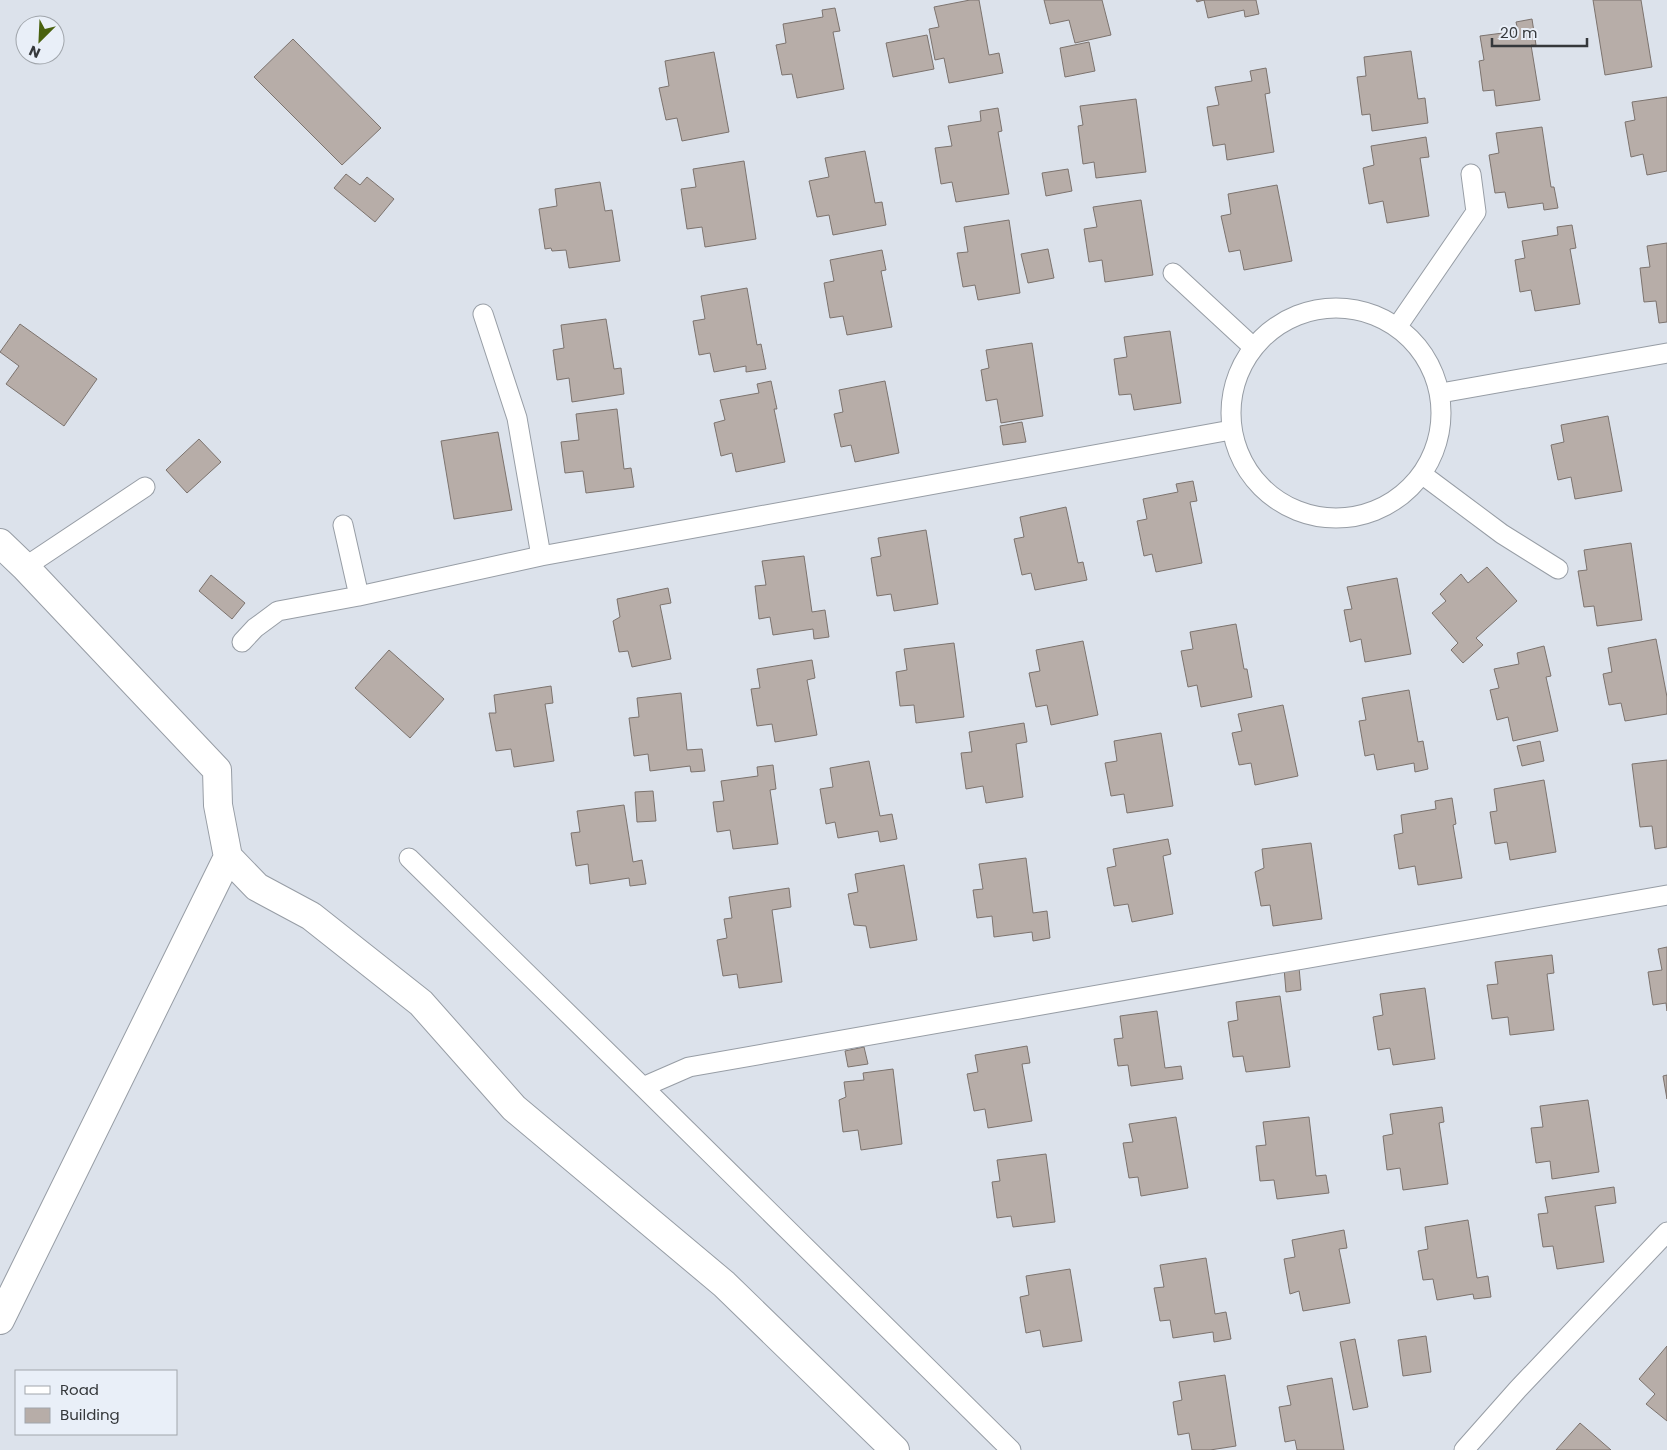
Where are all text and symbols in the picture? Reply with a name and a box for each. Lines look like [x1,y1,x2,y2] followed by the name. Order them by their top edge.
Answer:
[15,15,65,65] north arrow
[1492,15,1587,47] scale bar
[1500,22,1538,43] text: 20 m
[26,41,44,63] text: N
[15,1370,178,1435] legend
[60,1379,99,1400] text: Road
[60,1404,120,1425] text: Building

